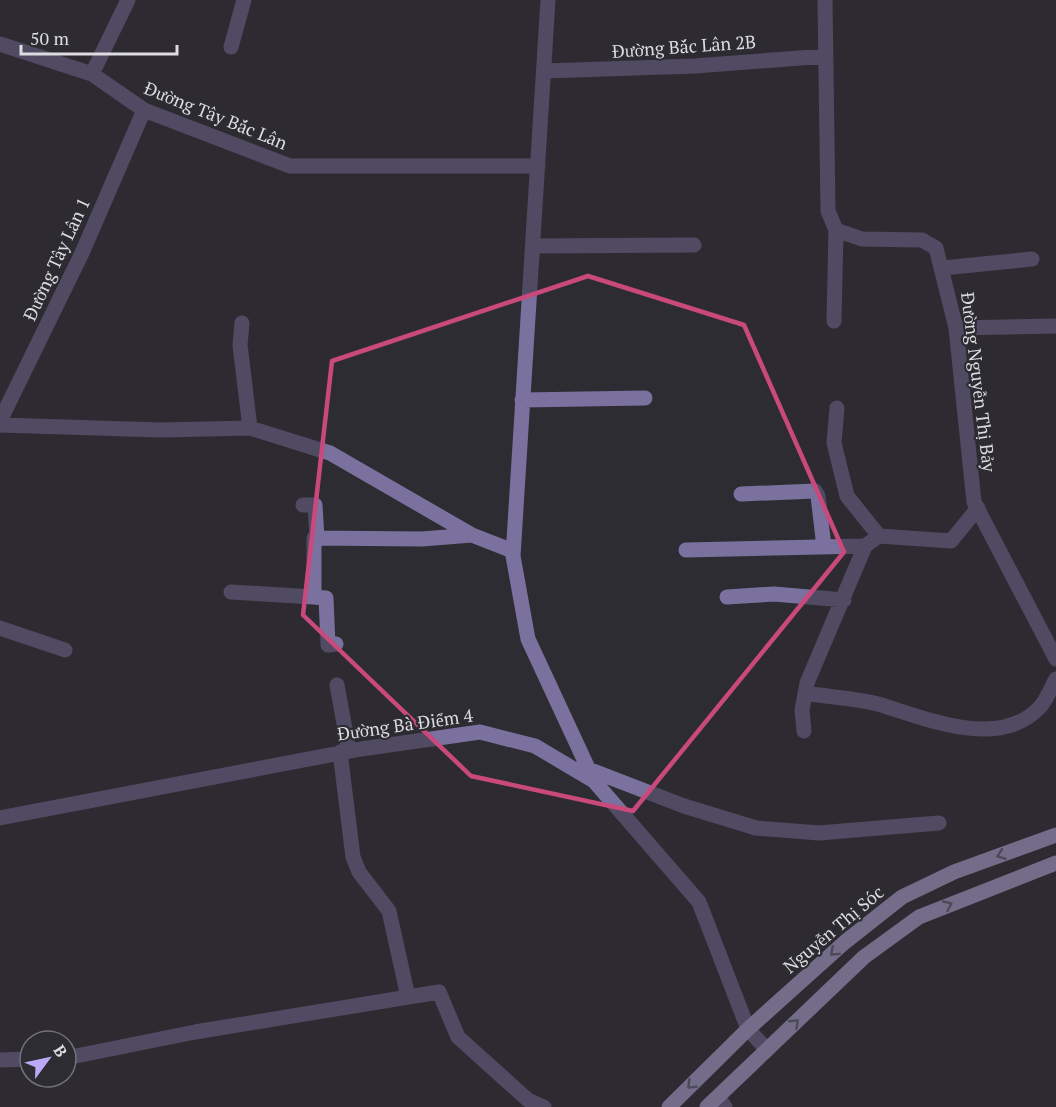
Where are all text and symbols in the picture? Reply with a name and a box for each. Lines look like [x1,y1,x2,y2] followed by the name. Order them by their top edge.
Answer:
[21,18,177,56] scale bar
[30,26,70,50] text: 50 m
[611,29,757,63] street label: Đường Bắc Lân 2B
[141,75,291,155] street label: Đường Tây Bắc Lân
[17,194,95,324] street label: Đường Tây Lân 1
[956,291,1002,474] street label: Đường Nguyễn Thị Bảy
[336,703,475,745] street label: Đường Bà Điểm 4
[996,848,1007,860] one-way arrow
[778,880,888,978] street label: Nguyễn Thị Sóc
[942,900,953,912] one-way arrow
[830,945,841,956] one-way arrow
[788,1020,799,1031] one-way arrow
[18,1029,78,1089] north arrow
[49,1040,73,1061] text: B
[688,1077,699,1088] one-way arrow

